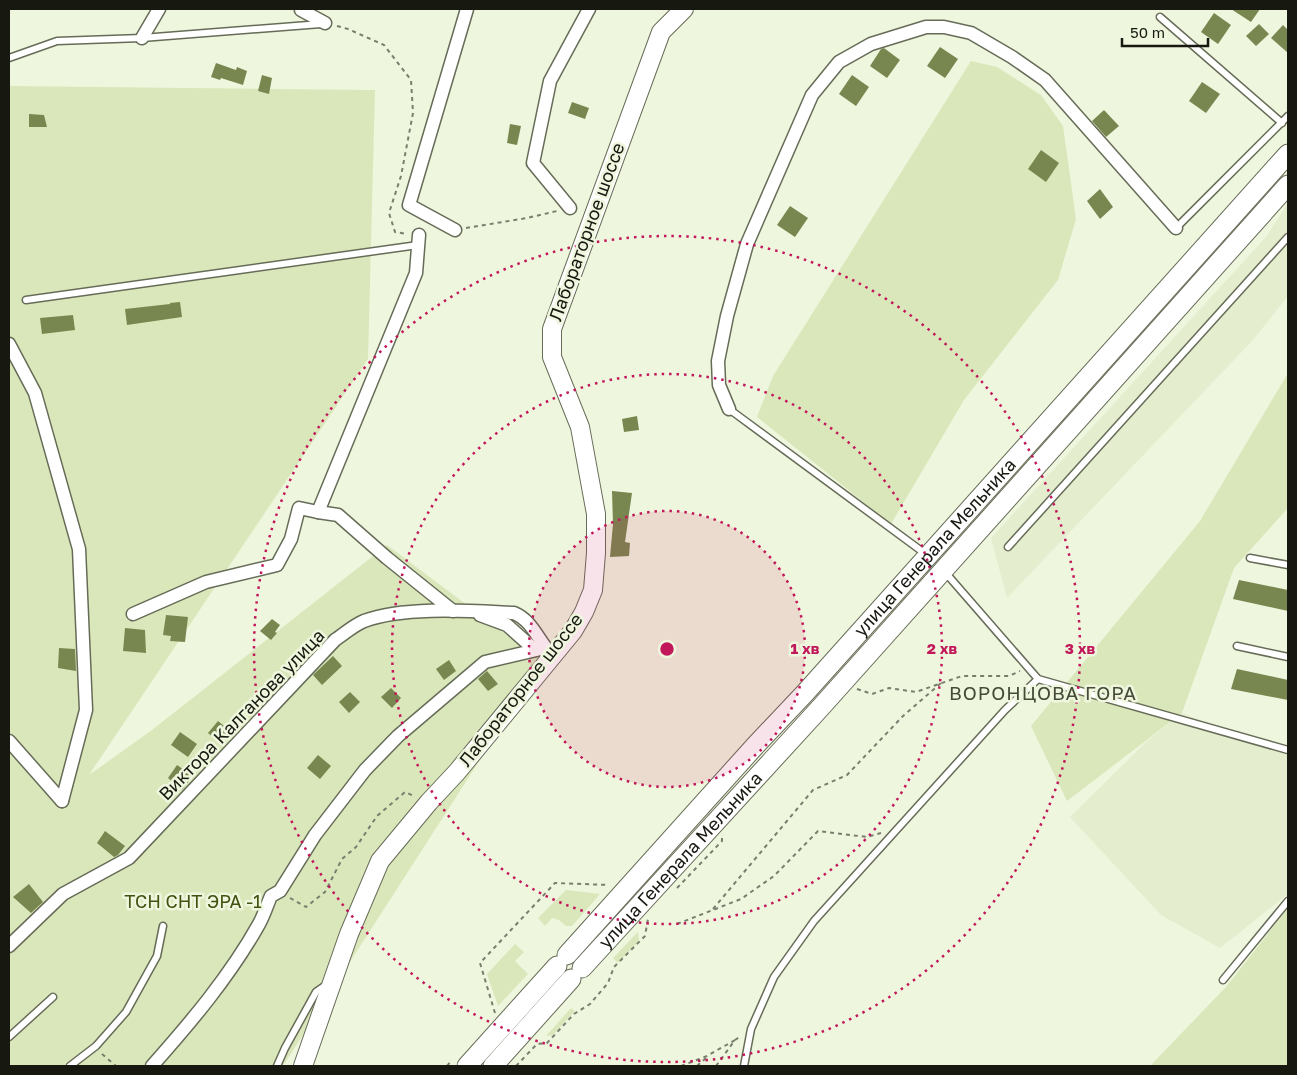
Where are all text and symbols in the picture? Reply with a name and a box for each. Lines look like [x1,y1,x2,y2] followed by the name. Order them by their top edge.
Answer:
[1122,15,1208,47] scale bar
[1130,23,1165,41] text: 50 m
[544,139,629,324] street label: Лабораторное шоссе
[849,453,1020,641] street label: улица Генерала Мельника
[454,608,587,770] street label: Лабораторное шоссе
[154,624,329,804] street label: Виктора Калганова улица
[791,639,820,657] text: 1 хв
[927,639,957,657] text: 2 хв
[1065,639,1095,657] text: 3 хв
[658,640,676,658] centre of rings
[949,681,1137,704] district label: ВОРОНЦОВА ГОРА
[593,767,766,953] street label: улица Генерала Мельника
[124,890,262,912] park label: ТСН СНТ ЭРА -1

